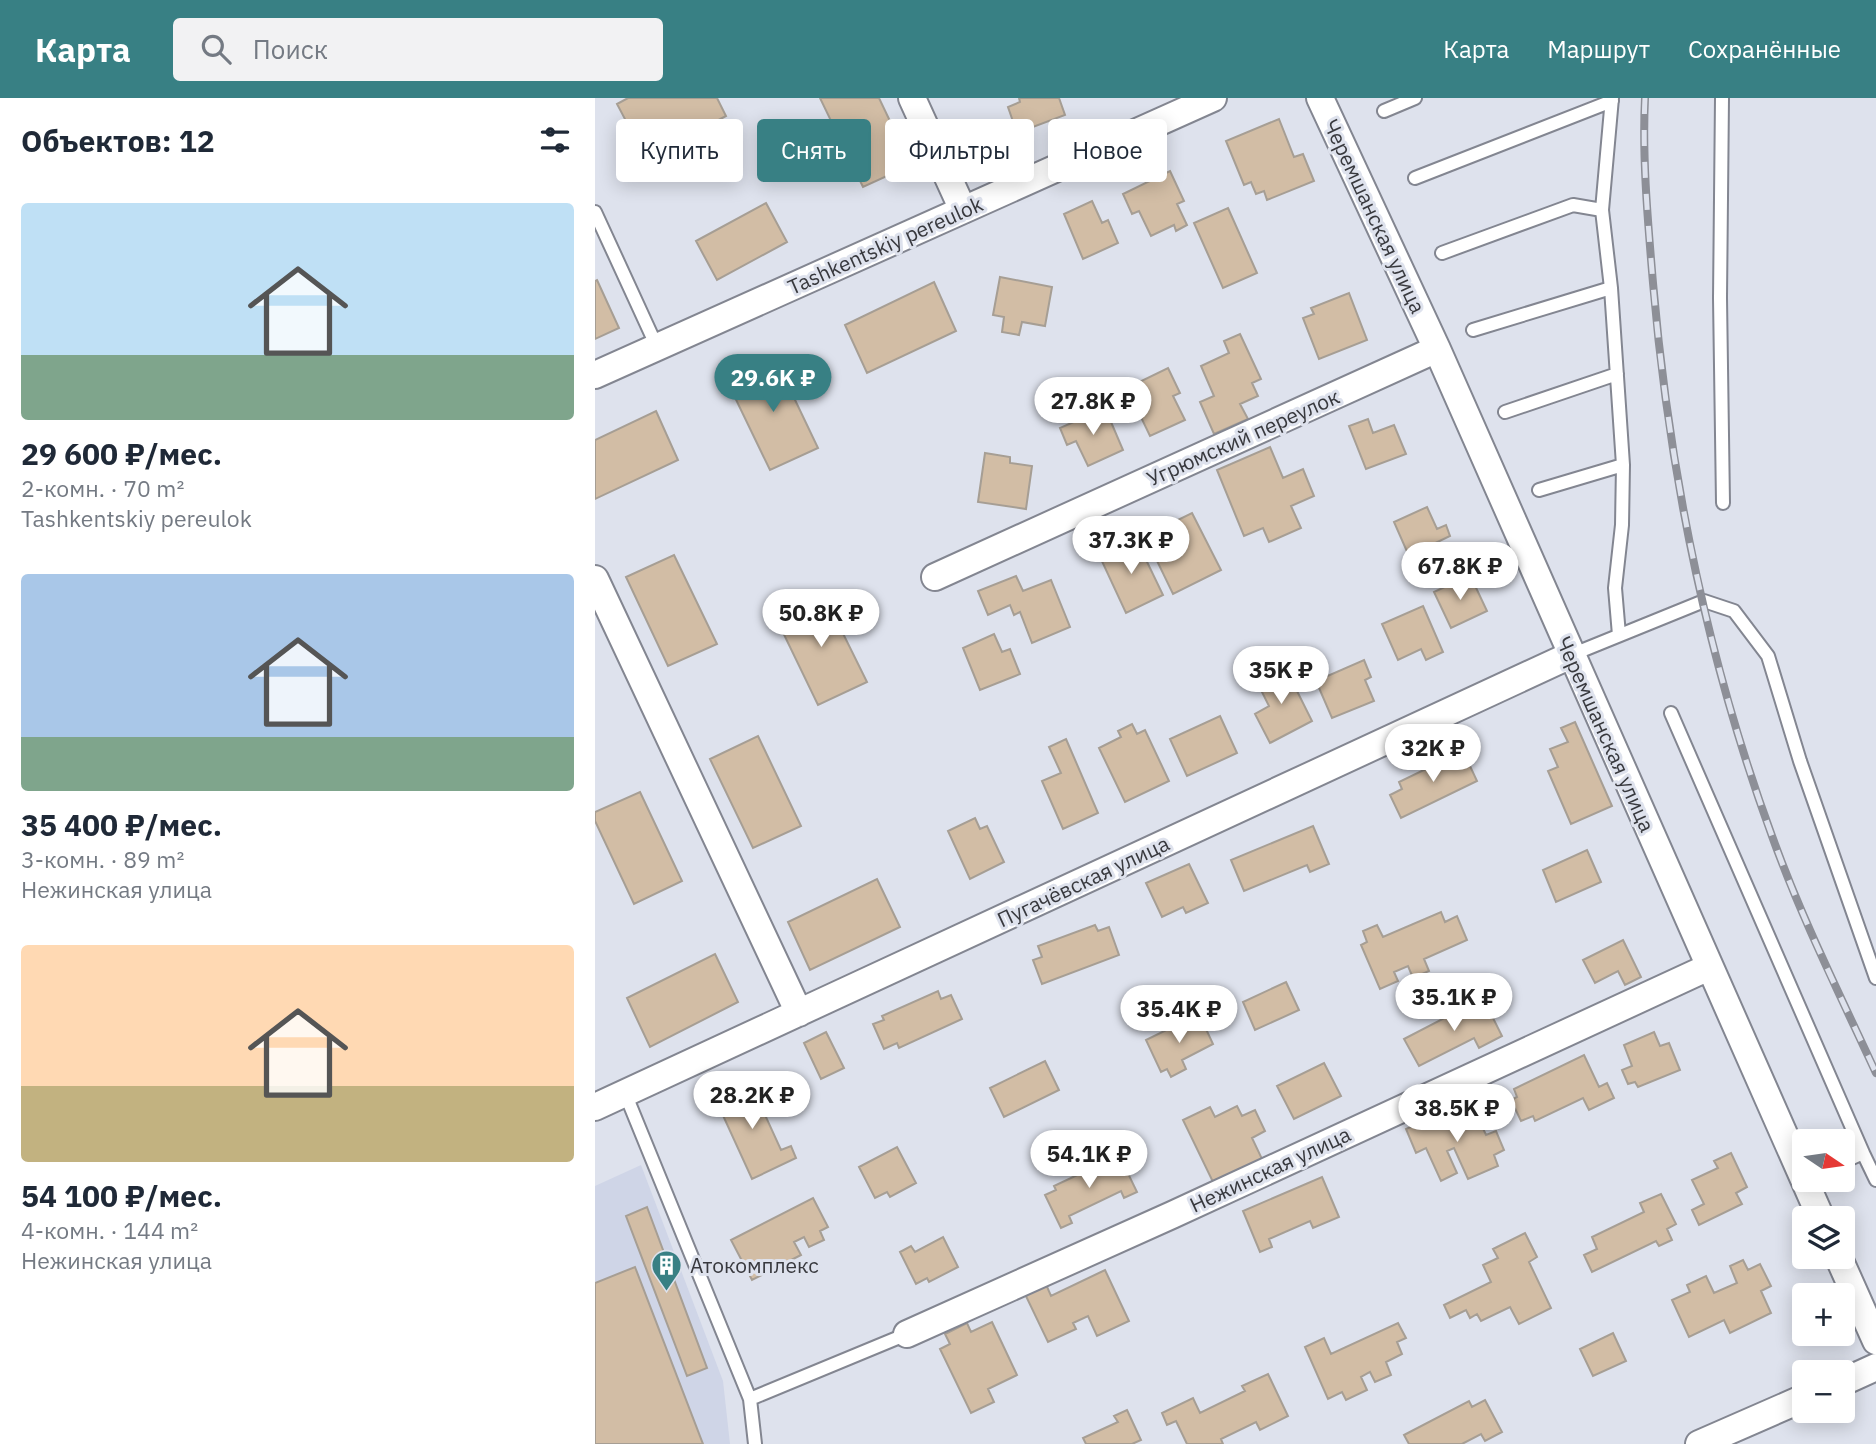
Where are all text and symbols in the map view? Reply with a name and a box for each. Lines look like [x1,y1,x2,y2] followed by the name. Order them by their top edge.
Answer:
[173,18,663,81] search box
[35,28,131,71] text: Карта
[197,30,235,68] icon: search
[253,32,328,66] text: Поиск
[1443,33,1509,65] text: Карта
[1547,33,1650,65] text: Маршрут
[1688,33,1841,65] text: Сохранённые
[1318,114,1432,318] street label: Черемшанская улица
[616,119,743,182] chip: Купить
[757,119,871,182] chip: Снять
[885,119,1034,182] chip: Фильтры
[1048,119,1167,182] chip: Новое
[21,121,215,160] text: Объектов: 12
[536,121,574,159] icon: filters
[783,189,987,301] street label: Tashkentskiy pereulok
[235,248,361,374] icon: home
[708,354,838,414] pin: 29.6K ₽
[730,362,816,392] text: 29.6K ₽
[1028,378,1158,437] pin: 27.8K ₽
[1142,382,1344,492] street label: Угрюмский переулок
[1050,385,1136,415] text: 27.8K ₽
[21,434,222,473] text: 29 600 ₽/мес.
[21,473,184,503] text: 2-комн. · 70 m²
[21,503,252,533] text: Tashkentskiy pereulok
[1066,517,1196,576] pin: 37.3K ₽
[1088,524,1174,554] text: 37.3K ₽
[1395,542,1525,602] pin: 67.8K ₽
[1417,550,1503,580] text: 67.8K ₽
[756,589,886,649] pin: 50.8K ₽
[778,597,864,627] text: 50.8K ₽
[235,619,361,745] icon: home
[1550,632,1662,836] street label: Черемшанская улица
[1232,646,1330,706] pin: 35K ₽
[1249,654,1313,684] text: 35K ₽
[1384,724,1482,784] pin: 32K ₽
[1401,732,1465,762] text: 32K ₽
[21,805,222,844] text: 35 400 ₽/мес.
[992,829,1174,933] street label: Пугачёвская улица
[21,844,184,874] text: 3-комн. · 89 m²
[21,874,212,904] text: Нежинская улица
[1389,974,1519,1033] pin: 35.1K ₽
[1411,981,1497,1011] text: 35.1K ₽
[1114,986,1244,1045] pin: 35.4K ₽
[235,990,361,1116] icon: home
[1136,993,1222,1023] text: 35.4K ₽
[687,1072,817,1131] pin: 28.2K ₽
[709,1079,795,1109] text: 28.2K ₽
[1392,1084,1522,1144] pin: 38.5K ₽
[1414,1092,1500,1122] text: 38.5K ₽
[1185,1119,1355,1219] street label: Нежинская улица
[1792,1129,1855,1192] north arrow
[1792,1129,1855,1423] map controls
[1024,1130,1154,1190] pin: 54.1K ₽
[1046,1138,1132,1168] text: 54.1K ₽
[21,1176,222,1215] text: 54 100 ₽/мес.
[1792,1206,1855,1269] button: layers
[21,1215,198,1245] text: 4-комн. · 144 m²
[21,1245,212,1275] text: Нежинская улица
[650,1248,684,1292] building icon: Атокомплекс
[690,1251,819,1279] place label: Атокомплекс
[1792,1283,1855,1346] button: +
[1792,1360,1855,1423] button: −

